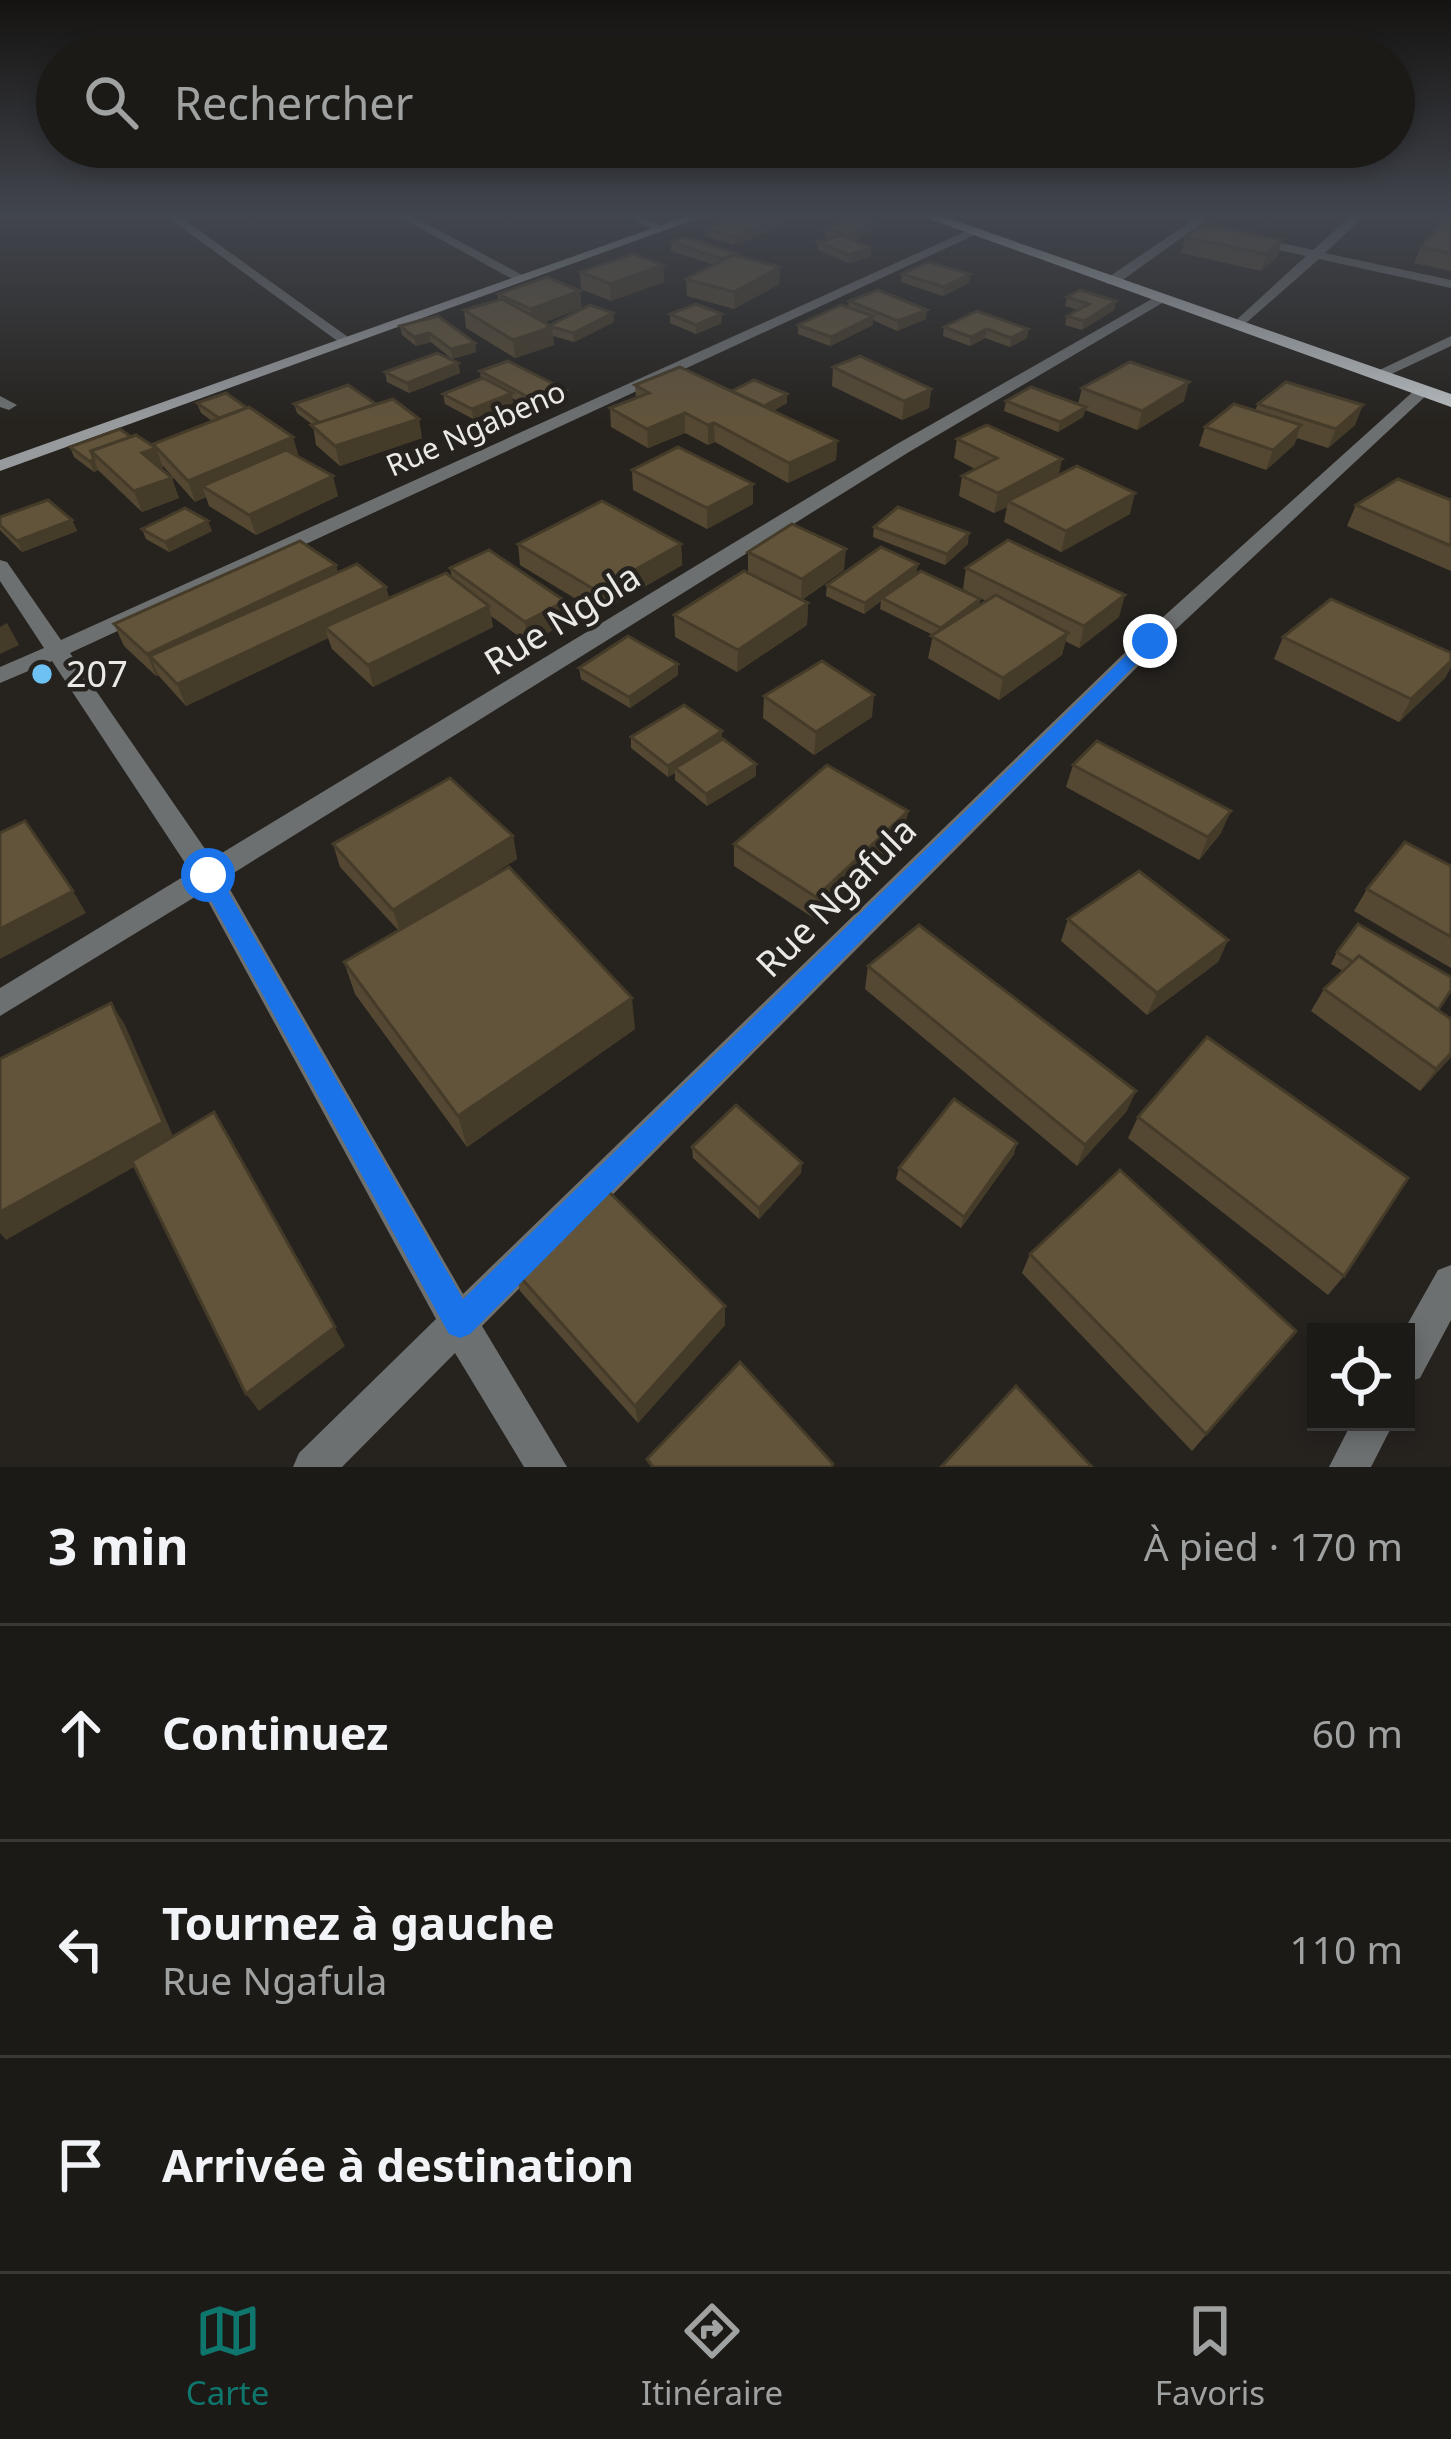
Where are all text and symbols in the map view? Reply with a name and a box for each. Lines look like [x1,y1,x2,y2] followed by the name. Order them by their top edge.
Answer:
[36,36,1415,168] search box
[78,69,144,135] icon: search
[174,72,413,133] text: Rechercher
[379,370,571,485] street label: Rue Ngabeno
[475,551,649,686] street label: Rue Ngola
[1123,614,1177,668] route end
[66,649,128,698] place label: 207
[29,661,55,687] marker: 207
[745,806,927,988] street label: Rue Ngafula
[181,848,235,902] route start
[1307,1323,1415,1431] map controls
[1307,1323,1415,1431] button: locate
[48,1510,189,1580] text: 3 min
[1144,1519,1403,1572] text: À pied · 170 m
[48,1700,114,1766] icon: ahead
[162,1702,388,1763] text: Continuez
[1312,1706,1403,1759] text: 60 m
[162,1892,555,1953] text: Tournez à gauche
[48,1916,114,1982] icon: left
[1289,1922,1403,1975] text: 110 m
[162,1953,387,2006] text: Rue Ngafula
[48,2132,114,2198] icon: arrive
[162,2134,634,2195] text: Arrivée à destination
[186,2298,269,2415] tab: Carte
[641,2298,783,2415] tab: Itinéraire
[1155,2298,1265,2415] tab: Favoris

